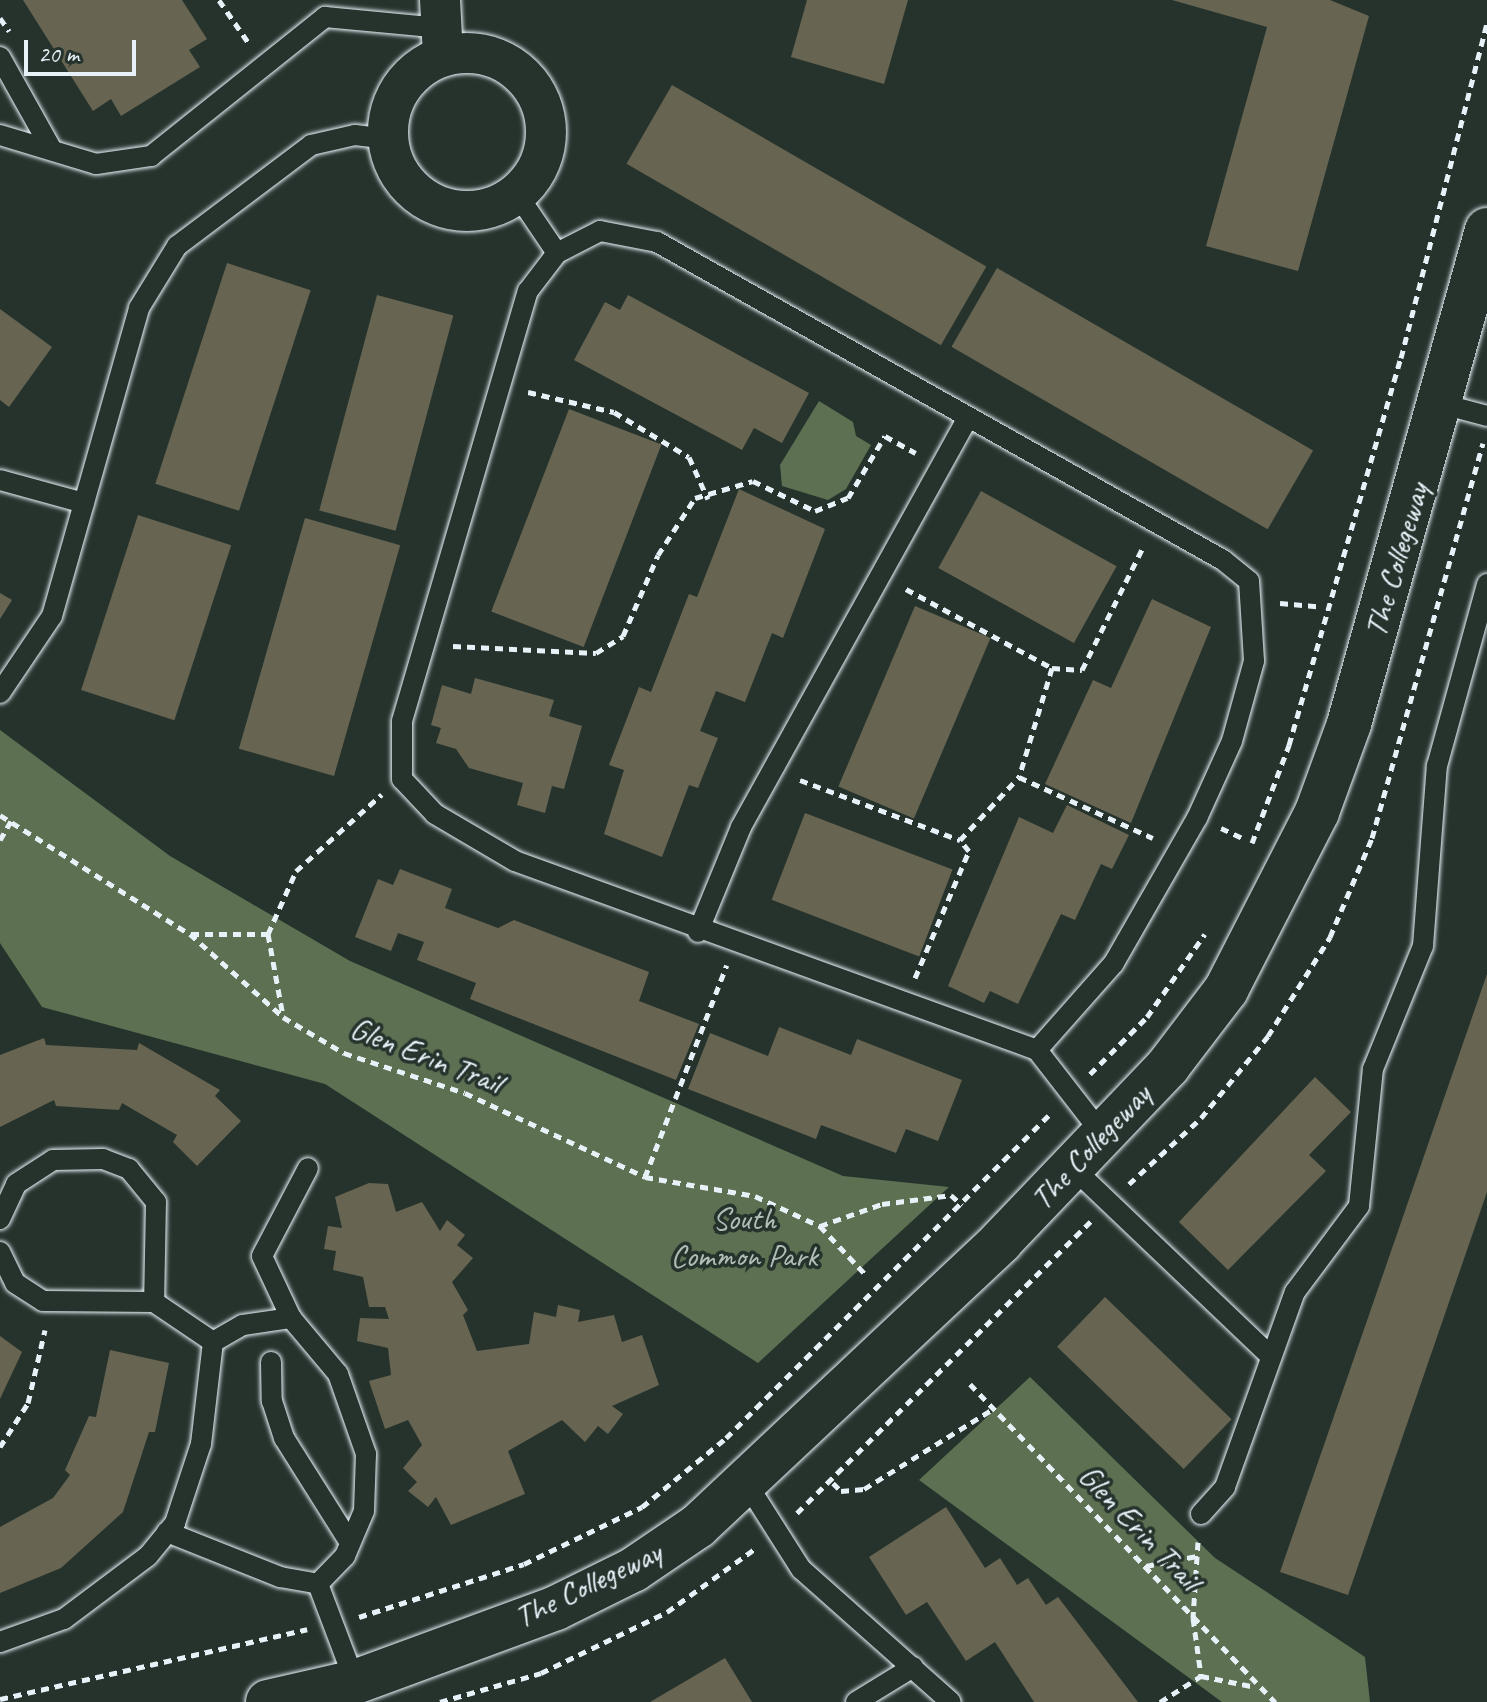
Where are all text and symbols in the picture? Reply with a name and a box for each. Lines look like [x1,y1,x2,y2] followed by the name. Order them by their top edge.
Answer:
[28,24,140,74] scale bar
[38,39,79,69] text: 20 m
[1357,478,1437,642] street label: The Collegeway
[345,1010,507,1102] street label: Glen Erin Trail
[1023,1076,1159,1218] street label: The Collegeway
[670,1201,818,1276] park label: South Common Park
[1070,1457,1208,1599] street label: Glen Erin Trail
[508,1533,668,1637] street label: The Collegeway

